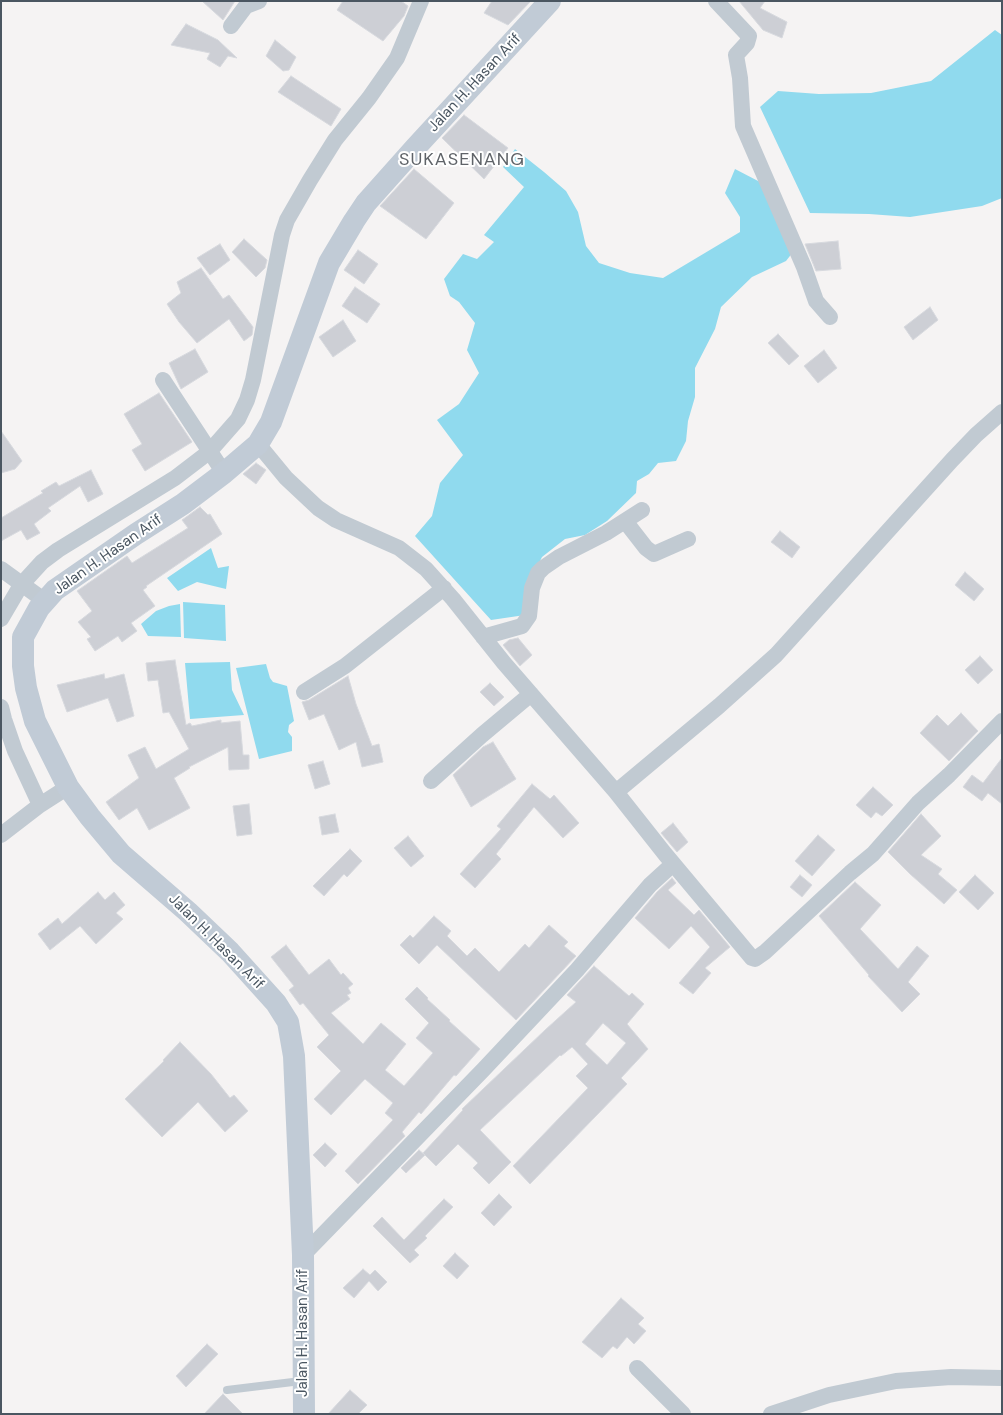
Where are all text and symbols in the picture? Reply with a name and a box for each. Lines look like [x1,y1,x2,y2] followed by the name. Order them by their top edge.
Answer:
[425,30,525,136] street label: Jalan H. Hasan Arif
[398,149,526,171] district label: SUKASENANG
[50,511,166,599] street label: Jalan H. Hasan Arif
[164,890,268,994] street label: Jalan H. Hasan Arif
[294,1269,312,1397] street label: Jalan H. Hasan Arif

